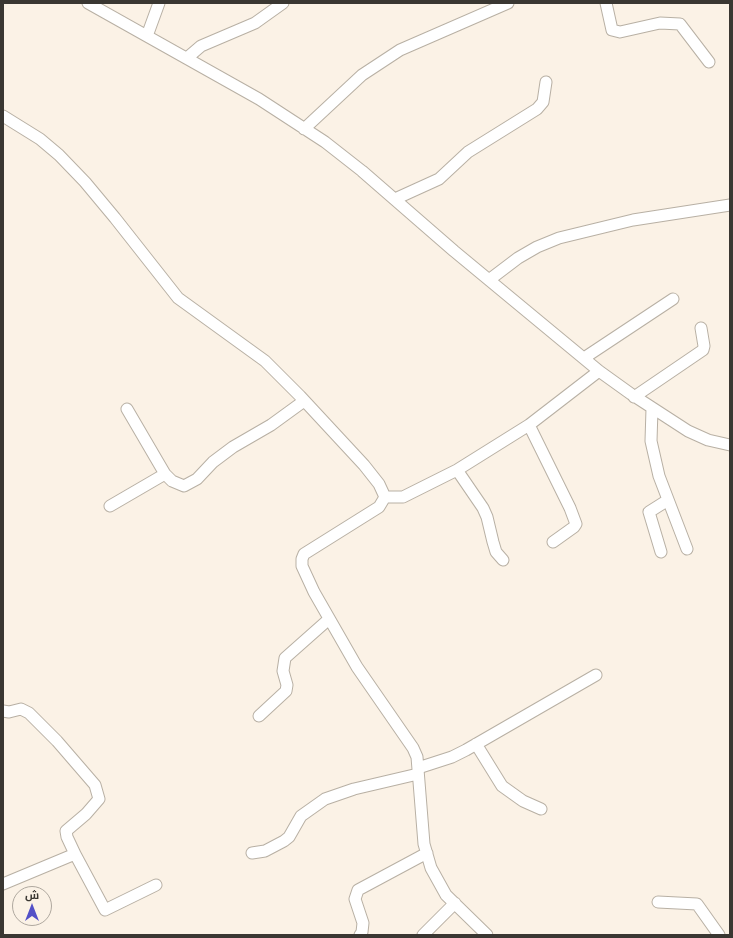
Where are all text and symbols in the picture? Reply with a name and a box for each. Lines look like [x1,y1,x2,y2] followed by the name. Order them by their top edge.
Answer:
[12,886,52,926] north arrow
[25,887,39,903] text: ش

